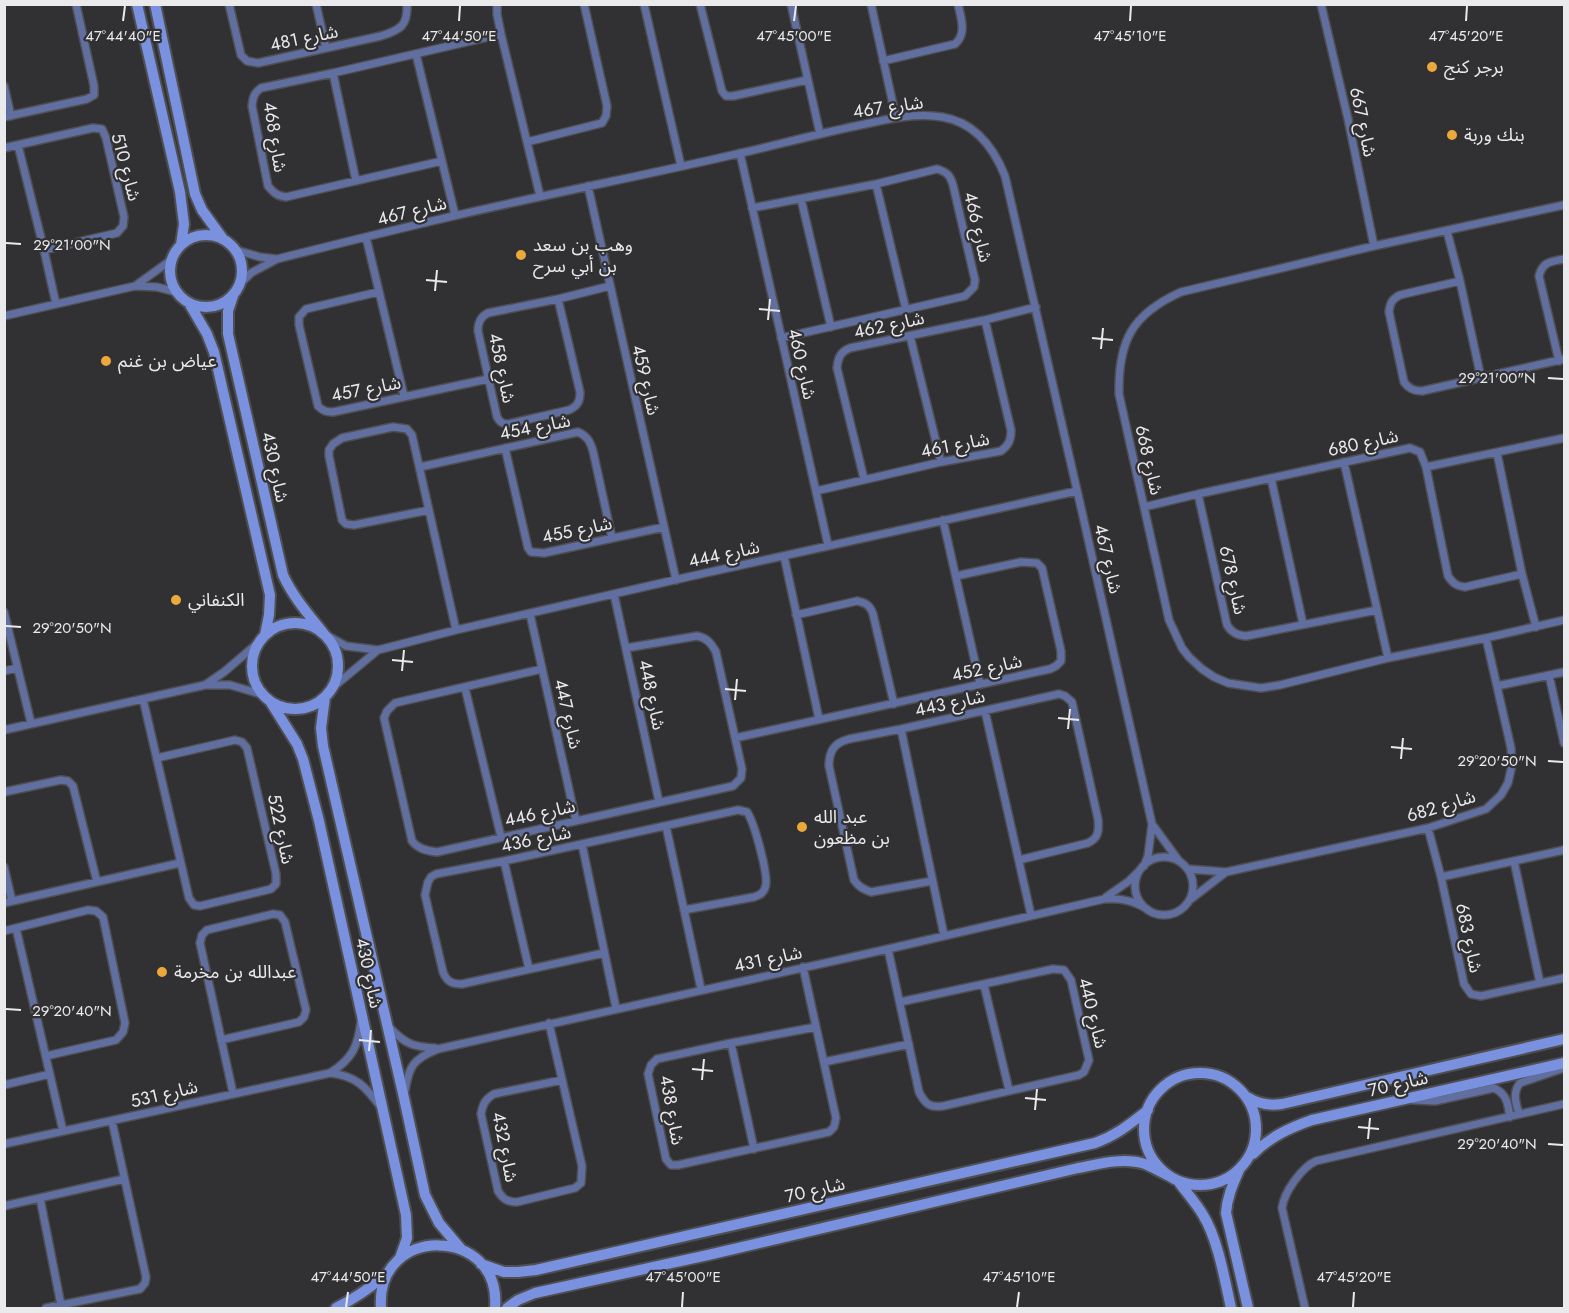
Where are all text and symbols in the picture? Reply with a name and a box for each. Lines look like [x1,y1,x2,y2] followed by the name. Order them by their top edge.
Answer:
[268,18,341,59] street label: شارع 481
[85,25,161,47] text: 47°44'40"E
[421,25,497,47] text: 47°44'50"E
[756,25,832,47] text: 47°45'00"E
[1093,25,1167,47] text: 47°45'10"E
[1428,25,1504,47] text: 47°45'20"E
[1444,54,1504,80] place label: برجر كنج
[1425,60,1439,74] marker: برجر كنج
[1342,85,1383,159] street label: شارع 667
[851,89,925,126] street label: شارع 467
[256,100,293,174] street label: شارع 468
[1464,122,1525,148] place label: بنك وربة
[1445,128,1459,142] marker: بنك وربة
[103,130,148,204] street label: شارع 510
[956,189,999,265] street label: شارع 466
[375,190,450,233] street label: شارع 467
[533,232,633,279] place label: وهب بن سعد بن أبي سرح
[33,234,111,256] text: 29°21'00"N
[514,248,528,262] marker: وهب بن سعد بن أبي سرح
[851,305,927,346] street label: شارع 462
[780,326,823,402] street label: شارع 460
[481,331,522,406] street label: شارع 458
[624,342,667,418] street label: شارع 459
[118,348,217,374] place label: عياض بن غنم
[99,354,113,368] marker: عياض بن غنم
[1458,367,1536,389] text: 29°21'00"N
[329,370,403,409] street label: شارع 457
[497,407,573,448] street label: شارع 454
[1127,422,1170,498] street label: شارع 668
[1325,423,1401,464] street label: شارع 680
[918,426,992,465] street label: شارع 461
[254,429,295,505] street label: شارع 430
[539,510,615,551] street label: شارع 455
[1086,522,1129,597] street label: شارع 467
[686,534,762,575] street label: شارع 444
[1211,543,1254,617] street label: شارع 678
[188,587,245,613] place label: الكنفاني
[169,593,183,607] marker: الكنفاني
[32,617,112,639] text: 29°20'50"N
[949,648,1025,689] street label: شارع 452
[631,657,672,733] street label: شارع 448
[546,677,589,752] street label: شارع 447
[912,683,988,724] street label: شارع 443
[1457,750,1537,772] text: 29°20'50"N
[1403,783,1479,830] street label: شارع 682
[260,792,301,867] street label: شارع 522
[502,793,578,834] street label: شارع 446
[814,804,890,851] place label: عبد الله بن مظعون
[498,819,574,860] street label: شارع 436
[795,820,809,834] marker: عبد الله بن مظعون
[1448,901,1489,975] street label: شارع 683
[348,935,389,1011] street label: شارع 430
[732,939,805,980] street label: شارع 431
[174,959,296,985] place label: عبدالله بن مخرمة
[155,965,169,979] marker: عبدالله بن مخرمة
[1071,975,1114,1051] street label: شارع 440
[32,1000,112,1022] text: 29°20'40"N
[1365,1065,1431,1104] street label: شارع 70
[652,1073,691,1147] street label: شارع 438
[128,1074,201,1115] street label: شارع 531
[484,1110,525,1185] street label: شارع 432
[1457,1133,1537,1155] text: 29°20'40"N
[782,1171,848,1210] street label: شارع 70
[310,1266,386,1288] text: 47°44'50"E
[645,1266,721,1288] text: 47°45'00"E
[982,1266,1056,1288] text: 47°45'10"E
[1316,1266,1392,1288] text: 47°45'20"E

